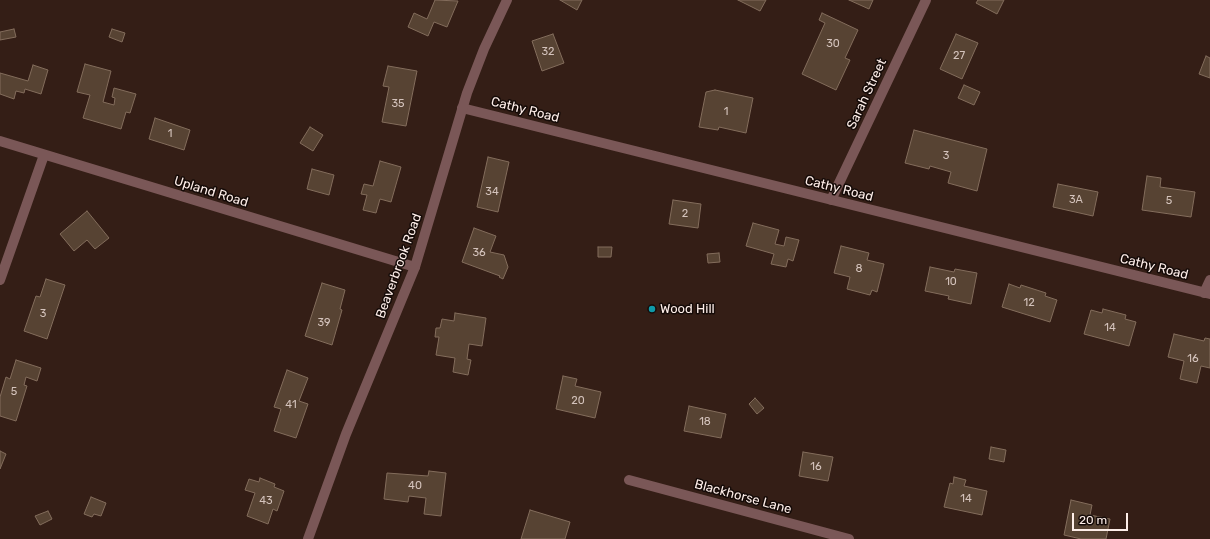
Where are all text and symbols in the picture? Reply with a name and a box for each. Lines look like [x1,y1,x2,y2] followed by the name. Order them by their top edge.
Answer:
[826,37,840,51] house number: 30
[541,45,555,59] house number: 32
[953,49,965,63] house number: 27
[844,56,890,132] street label: Sarah Street
[489,94,561,126] street label: Cathy Road
[391,97,405,111] house number: 35
[724,105,728,119] house number: 1
[168,127,172,141] house number: 1
[943,149,949,163] house number: 3
[172,173,250,211] street label: Upland Road
[803,173,875,205] street label: Cathy Road
[485,185,499,199] house number: 34
[1069,193,1083,207] house number: 3A
[1166,194,1172,208] house number: 5
[682,207,688,221] house number: 2
[373,211,425,321] street label: Beaverbrook Road
[472,246,486,260] house number: 36
[1118,251,1190,283] street label: Cathy Road
[856,262,862,276] house number: 8
[945,275,957,289] house number: 10
[1023,296,1035,310] house number: 12
[660,301,715,317] place label: Wood Hill
[647,304,657,314] marker: Wood Hill
[40,307,46,321] house number: 3
[317,316,331,330] house number: 39
[1104,321,1116,335] house number: 14
[1187,352,1199,366] house number: 16
[11,385,17,399] house number: 5
[571,394,585,408] house number: 20
[285,398,297,412] house number: 41
[699,415,711,429] house number: 18
[810,460,822,474] house number: 16
[693,477,793,517] street label: Blackhorse Lane
[408,479,422,493] house number: 40
[960,492,972,506] house number: 14
[259,494,273,508] house number: 43
[1074,505,1130,531] scale bar
[1079,513,1107,527] text: 20 m

